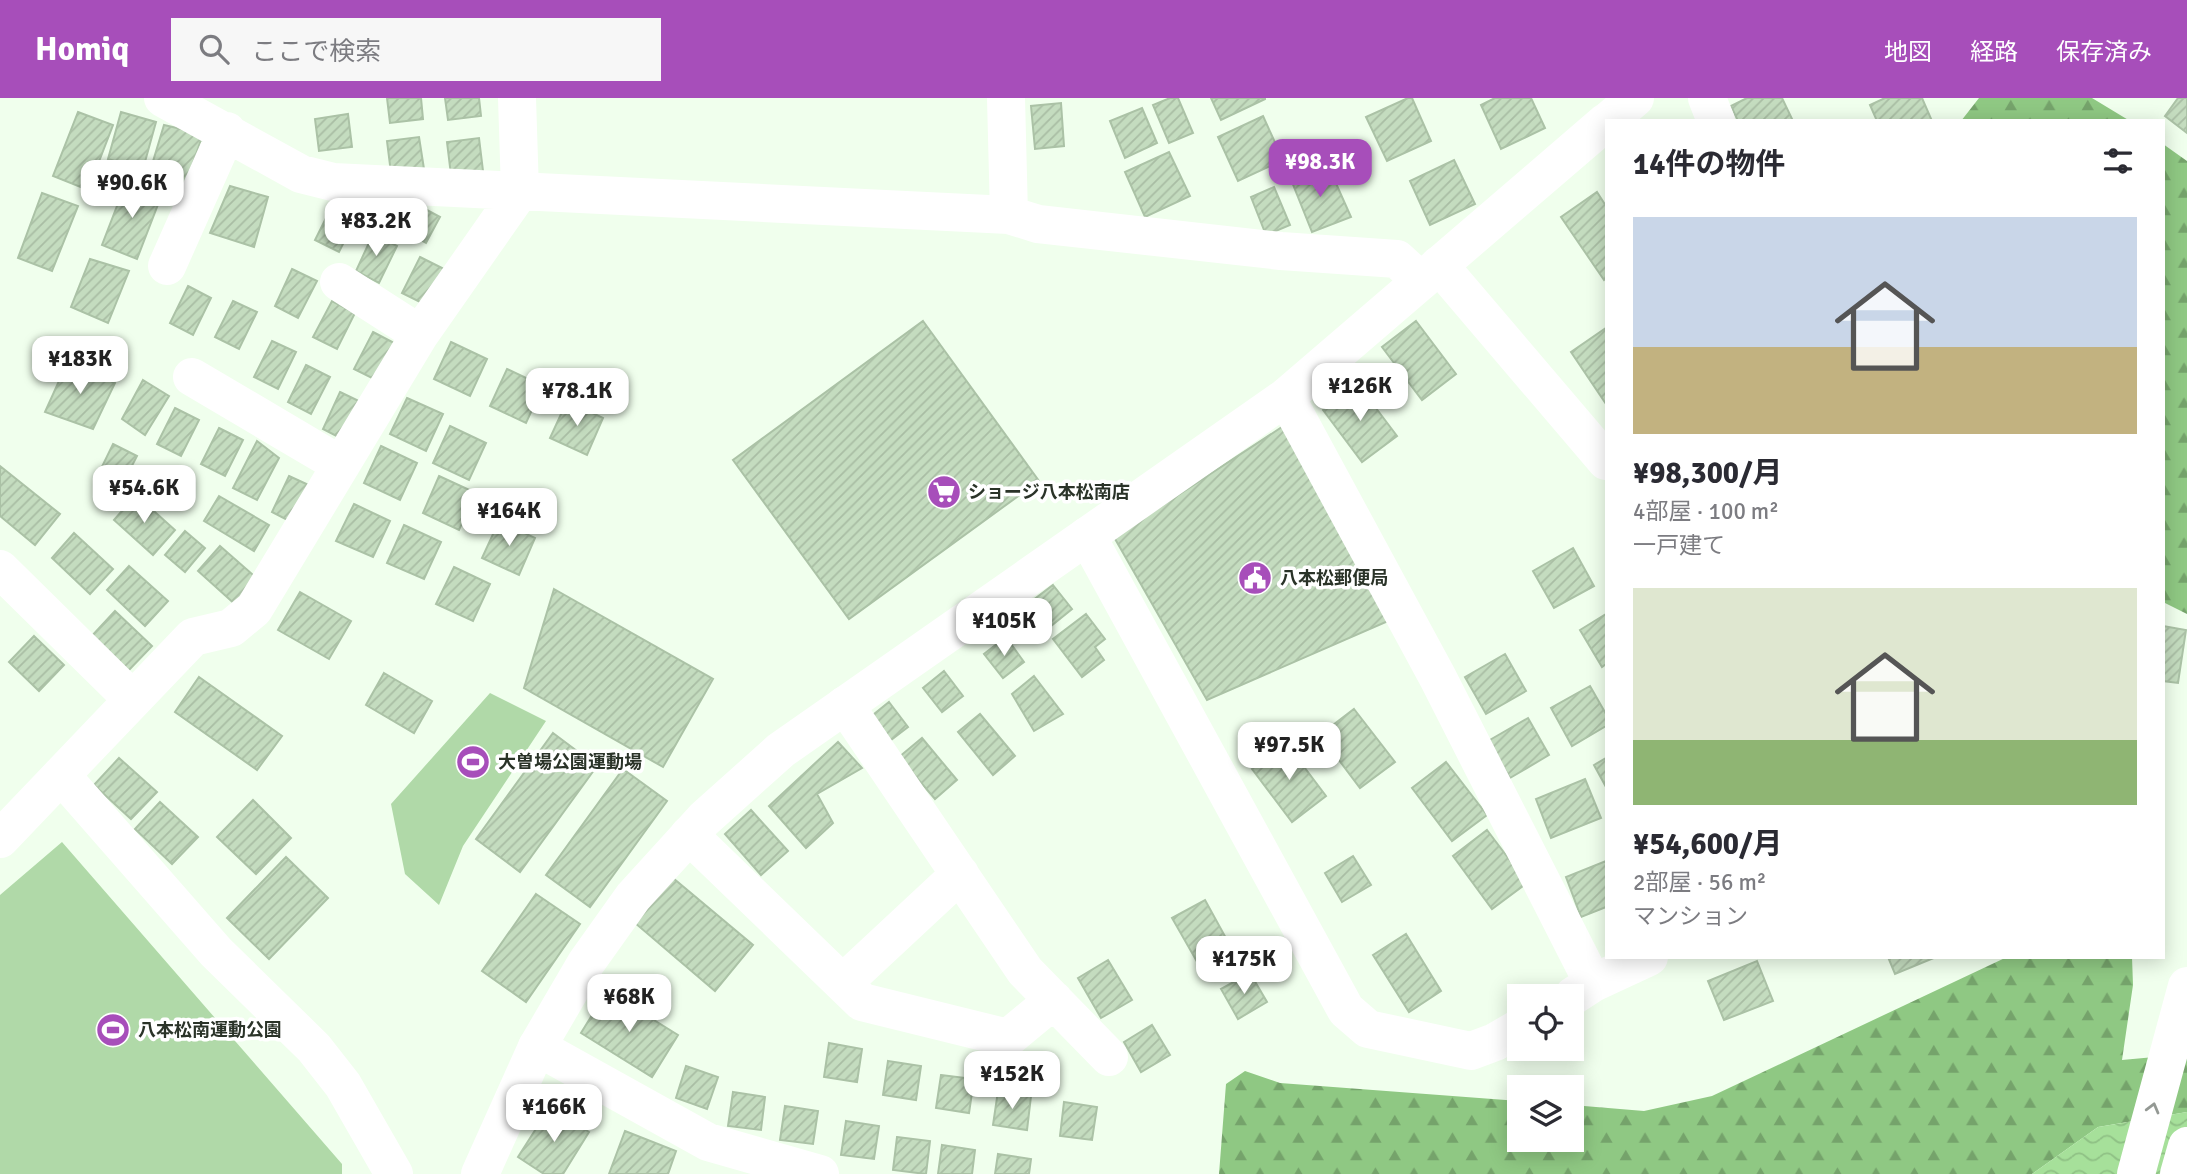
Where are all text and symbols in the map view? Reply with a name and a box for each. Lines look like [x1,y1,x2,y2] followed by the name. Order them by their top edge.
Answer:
[171,18,661,81] search box
[35,29,129,70] text: Homiq
[195,30,233,68] icon: search
[251,36,381,68] text: ここで検索
[1884,37,1932,67] text: 地図
[1970,37,2018,67] text: 経路
[2056,37,2152,67] text: 保存済み
[1263,140,1377,199] pin: ¥98.3K
[2099,142,2137,180] icon: filters
[1633,146,1785,183] text: 14件の物件
[1285,147,1355,176] text: ¥98.3K
[75,160,189,220] pin: ¥90.6K
[97,168,167,197] text: ¥90.6K
[319,198,433,258] pin: ¥83.2K
[341,206,411,235] text: ¥83.2K
[1822,263,1948,389] icon: home
[31,336,129,396] pin: ¥183K
[48,344,112,373] text: ¥183K
[1311,364,1409,423] pin: ¥126K
[520,368,634,428] pin: ¥78.1K
[1328,371,1392,400] text: ¥126K
[542,376,612,405] text: ¥78.1K
[1633,455,1783,492] text: ¥98,300/月
[87,466,201,525] pin: ¥54.6K
[109,473,179,502] text: ¥54.6K
[925,473,963,511] supermarket icon: ショージ八本松南店
[968,481,1130,503] place label: ショージ八本松南店
[460,489,558,548] pin: ¥164K
[477,496,541,525] text: ¥164K
[1633,497,1779,526] text: 4部屋 · 100 m²
[1633,531,1725,560] text: 一戸建て
[1236,559,1274,597] public building icon: 八本松郵便局
[1280,567,1388,589] place label: 八本松郵便局
[955,598,1053,658] pin: ¥105K
[972,606,1036,635] text: ¥105K
[1822,634,1948,760] icon: home
[1232,722,1346,782] pin: ¥97.5K
[1254,730,1324,759] text: ¥97.5K
[454,743,492,781] sports icon: 大曽場公園運動場
[498,751,642,773] place label: 大曽場公園運動場
[1633,826,1783,863] text: ¥54,600/月
[1633,868,1766,897] text: 2部屋 · 56 m²
[1633,902,1748,931] text: マンション
[1195,936,1293,996] pin: ¥175K
[1212,944,1276,973] text: ¥175K
[588,974,670,1034] pin: ¥68K
[603,982,655,1011] text: ¥68K
[1507,984,1584,1152] map controls
[1507,984,1584,1061] button: locate
[94,1011,132,1049] sports icon: 八本松南運動公園
[138,1019,282,1041] place label: 八本松南運動公園
[963,1052,1061,1111] pin: ¥152K
[980,1059,1044,1088] text: ¥152K
[1507,1075,1584,1152] button: layers
[505,1084,603,1144] pin: ¥166K
[522,1092,586,1121] text: ¥166K
[2145,1102,2160,1114] one-way arrow

